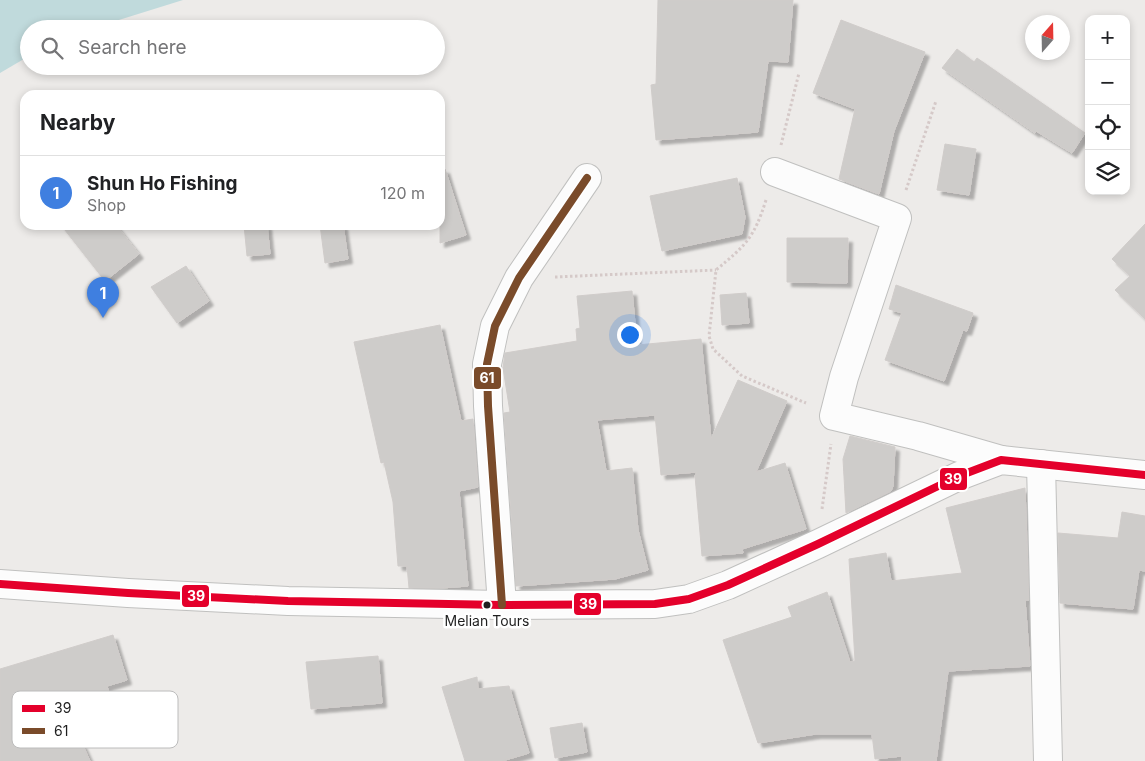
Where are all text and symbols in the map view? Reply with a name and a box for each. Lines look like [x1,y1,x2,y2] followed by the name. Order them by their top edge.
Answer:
[1025,15,1070,60] north arrow
[1085,15,1130,195] map controls
[1085,15,1130,60] button: +
[20,20,445,75] search box
[38,34,66,62] icon: search
[78,36,187,59] text: Search here
[1085,60,1130,105] button: −
[1085,105,1130,150] button: locate
[40,110,115,135] text: Nearby
[1085,150,1130,195] button: layers
[87,172,238,195] text: Shun Ho Fishing
[53,183,59,203] text: 1
[380,183,425,203] text: 120 m
[87,195,126,215] text: Shop
[87,277,119,318] pin: 1
[617,322,643,348] your location
[473,366,502,390] line badge: 61
[479,369,495,386] text: 61
[939,467,968,491] line badge: 39
[944,470,962,487] text: 39
[181,584,210,608] line badge: 39
[187,587,205,604] text: 39
[573,592,602,616] line badge: 39
[579,595,597,612] text: 39
[482,600,492,610] marker: Melian Tours
[445,612,529,629] place label: Melian Tours
[12,691,178,748] legend
[54,699,71,716] text: 39
[54,722,68,739] text: 61

